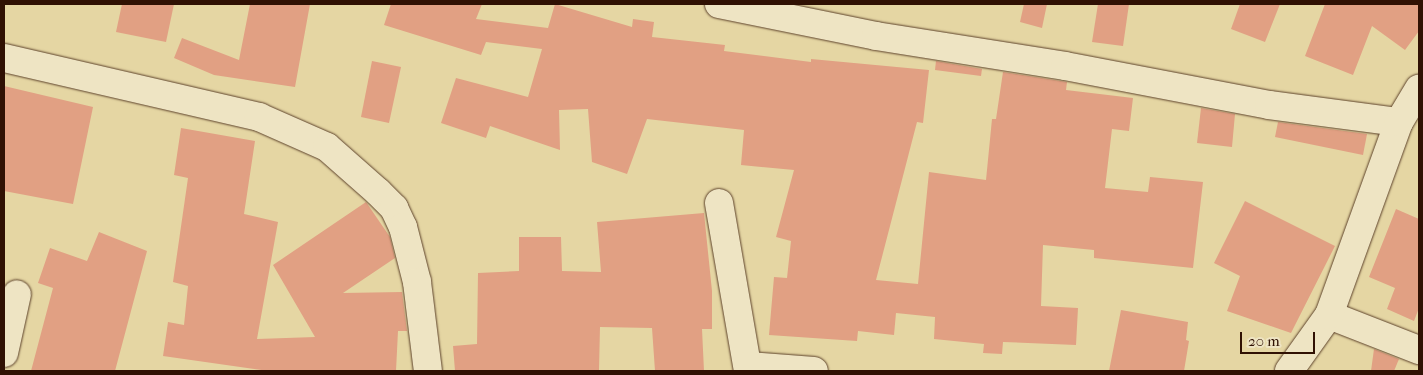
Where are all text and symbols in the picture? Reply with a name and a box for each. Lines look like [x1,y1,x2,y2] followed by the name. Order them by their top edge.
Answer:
[1243,322,1318,354] scale bar
[1248,332,1280,350] text: 20 m

